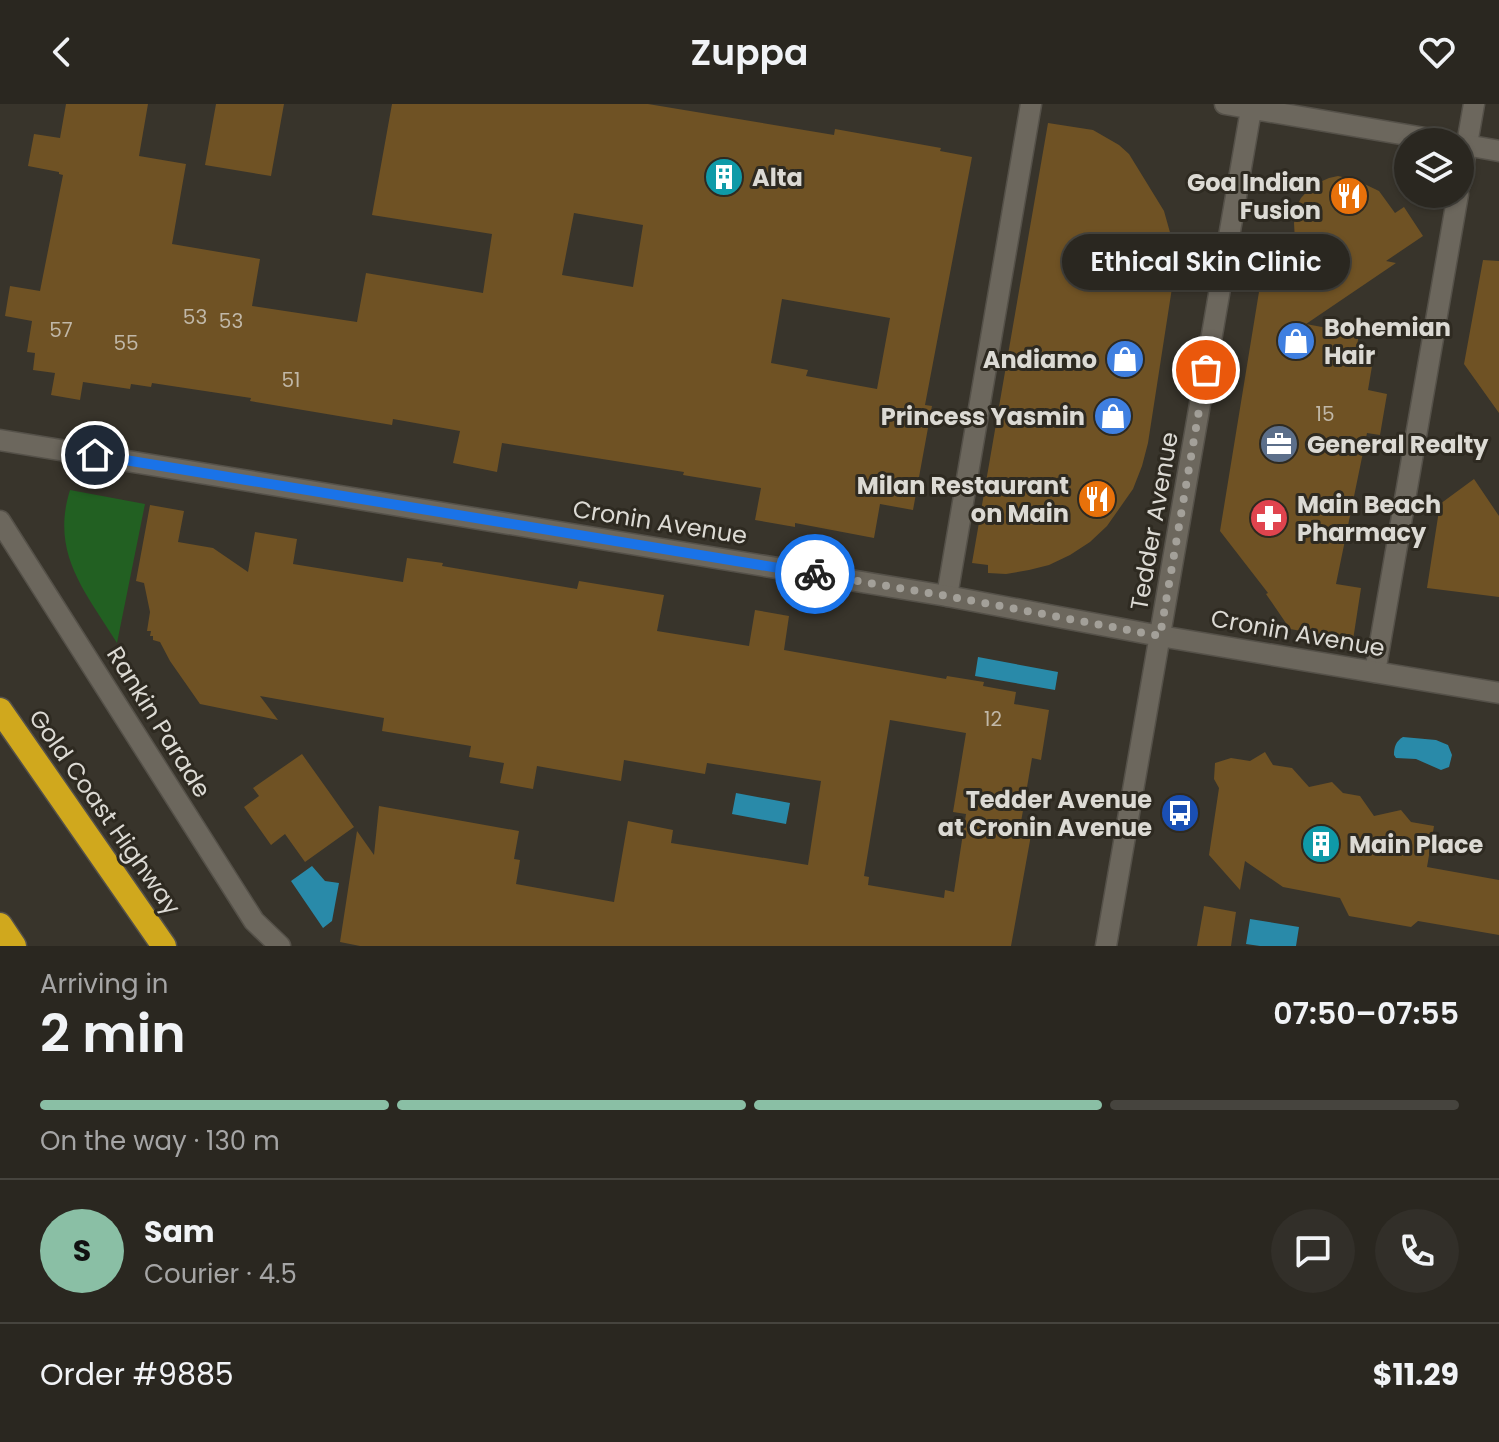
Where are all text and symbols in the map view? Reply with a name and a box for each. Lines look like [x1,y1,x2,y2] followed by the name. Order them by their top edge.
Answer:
[691,27,808,78] text: Zuppa
[40,30,84,74] icon: back
[1415,30,1459,74] icon: heart
[1394,128,1474,208] map controls
[1394,128,1474,208] button: layers
[703,156,745,198] building icon: Alta
[752,161,803,194] place label: Alta
[1187,166,1321,227] place label: Goa Indian Fusion
[1328,175,1370,217] restaurant icon: Goa Indian Fusion
[1062,234,1350,290] callout: Ethical Skin Clinic
[1090,244,1322,280] text: Ethical Skin Clinic
[183,303,207,331] house number: 53
[219,307,243,335] house number: 53
[1324,311,1451,372] place label: Bohemian Hair
[49,316,73,344] house number: 57
[1275,320,1317,362] shop icon: Bohemian Hair
[113,329,139,357] house number: 55
[1172,336,1240,404] pin
[1104,338,1146,380] shop icon: Andiamo
[983,343,1097,376] place label: Andiamo
[1184,348,1228,392] icon: bag
[282,366,300,394] house number: 51
[1092,395,1134,437] shop icon: Princess Yasmin
[881,400,1085,433] place label: Princess Yasmin
[1316,400,1334,428] house number: 15
[61,421,129,489] pin
[1258,423,1300,465] office icon: General Realty
[1307,428,1489,461] place label: General Realty
[1122,429,1186,613] street label: Tedder Avenue
[73,433,117,477] icon: home
[857,469,1069,530] place label: Milan Restaurant on Main
[1076,478,1118,520] restaurant icon: Milan Restaurant on Main
[1297,488,1441,549] place label: Main Beach Pharmacy
[571,492,749,552] street label: Cronin Avenue
[1248,497,1290,539] pharmacy icon: Main Beach Pharmacy
[775,534,855,614] courier
[793,552,837,596] icon: bike
[1208,601,1388,665] street label: Cronin Avenue
[99,640,219,804] street label: Rankin Parade
[22,703,189,922] street label: Gold Coast Highway
[984,705,1002,733] house number: 12
[938,783,1152,844] place label: Tedder Avenue at Cronin Avenue
[1159,792,1201,834] bus stop icon: Tedder Avenue at Cronin Avenue
[1300,823,1342,865] building icon: Main Place
[1349,828,1484,861] place label: Main Place
[40,966,169,1002] text: Arriving in
[1273,992,1459,1035] text: 07:50–07:55
[40,997,186,1070] text: 2 min
[40,1123,280,1159] text: On the way · 130 m
[1271,1209,1355,1293] button: chat
[1375,1209,1459,1293] button: phone
[144,1210,215,1253] text: Sam
[73,1229,91,1272] text: S
[144,1256,297,1292] text: Courier · 4.5
[40,1353,234,1396] text: Order #9885
[1373,1353,1459,1396] text: $11.29

